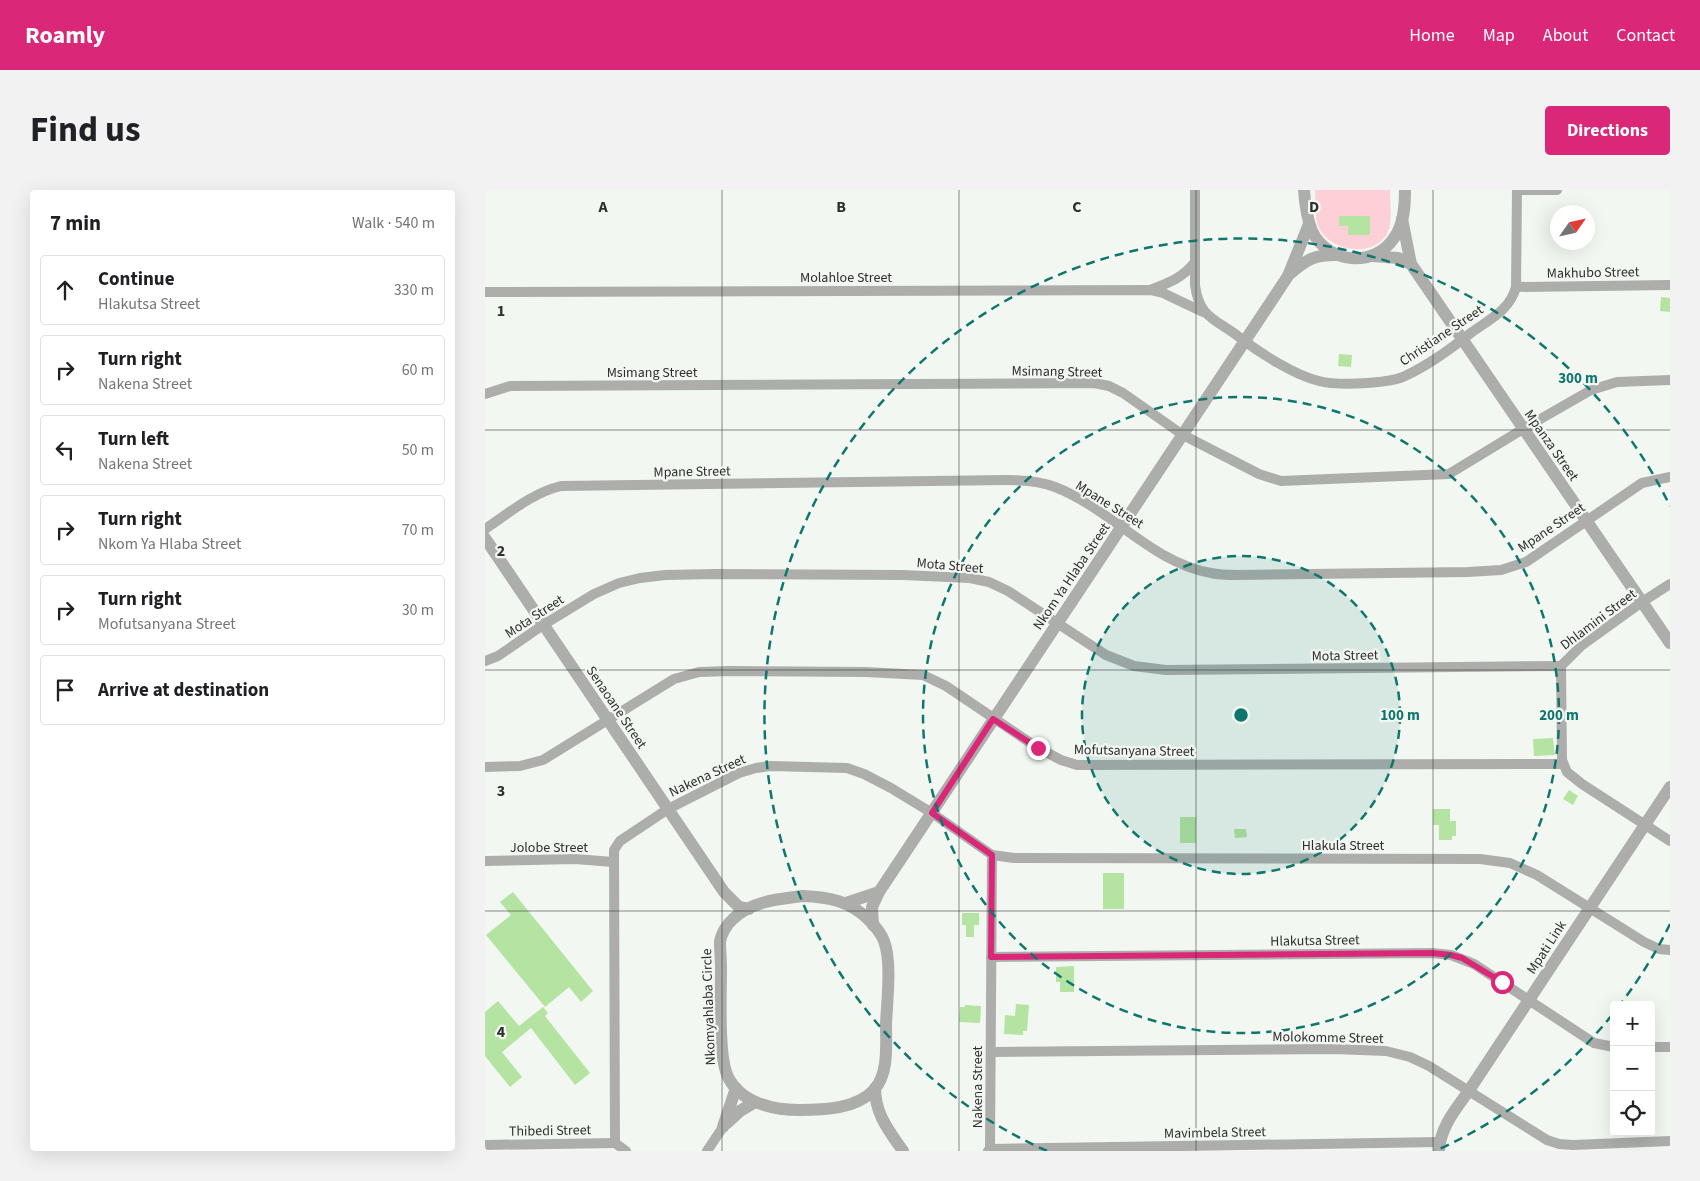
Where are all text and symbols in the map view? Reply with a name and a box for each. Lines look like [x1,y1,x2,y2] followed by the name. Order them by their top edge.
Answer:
[25,18,105,53] text: Roamly
[1409,23,1455,48] text: Home
[1483,23,1515,48] text: Map
[1543,23,1588,48] text: About
[1616,23,1675,48] text: Contact
[30,105,140,155] text: Find us
[1545,106,1670,155] button: Directions
[597,196,608,218] text: A
[836,196,846,218] text: B
[1072,196,1082,218] text: C
[1309,196,1319,218] text: D
[1550,205,1595,250] north arrow
[50,208,101,238] text: 7 min
[352,212,435,234] text: Walk · 540 m
[1547,262,1640,284] street label: Makhubo Street
[98,266,175,293] text: Continue
[800,268,892,288] street label: Molahloe Street
[51,276,79,304] icon: ahead
[394,279,434,301] text: 330 m
[98,293,200,315] text: Hlakutsa Street
[497,300,505,322] text: 1
[1396,300,1488,371] street label: Christiane Street
[98,346,182,373] text: Turn right
[51,356,79,384] icon: right
[402,359,434,381] text: 60 m
[1011,361,1103,383] street label: Msimang Street
[607,363,698,383] street label: Msimang Street
[1558,368,1598,389] text: 300 m
[98,373,192,395] text: Nakena Street
[1519,406,1583,486] street label: Mpanza Street
[98,426,169,453] text: Turn left
[51,436,79,464] icon: left
[402,439,434,461] text: 50 m
[98,453,192,475] text: Nakena Street
[653,461,731,483] street label: Mpane Street
[1071,476,1148,534] street label: Mpane Street
[1514,498,1589,558] street label: Mpane Street
[98,506,182,533] text: Turn right
[51,516,79,544] icon: right
[402,519,434,541] text: 70 m
[1028,519,1115,634] street label: Nkom Ya Hlaba Street
[98,533,241,555] text: Nkom Ya Hlaba Street
[497,540,505,562] text: 2
[916,553,984,579] street label: Mota Street
[1556,584,1641,655] street label: Dhlamini Street
[98,586,182,613] text: Turn right
[501,590,568,643] street label: Mota Street
[51,596,79,624] icon: right
[402,599,434,621] text: 30 m
[98,613,236,635] text: Mofutsanyana Street
[1311,645,1379,667] street label: Mota Street
[581,662,651,753] street label: Senaoane Street
[51,676,79,704] icon: arrive
[98,677,269,704] text: Arrive at destination
[1380,705,1420,726] text: 100 m
[1539,705,1579,726] text: 200 m
[1232,706,1250,724] centre of rings
[1027,737,1050,760] route end
[1074,740,1195,762] street label: Mofutsanyana Street
[666,749,749,802] street label: Nakena Street
[497,780,505,802] text: 3
[1302,836,1385,856] street label: Hlakula Street
[510,838,588,858] street label: Jolobe Street
[1522,917,1572,978] street label: Mpati Link
[1270,930,1360,952] street label: Hlakutsa Street
[697,948,721,1066] street label: Nkomyahlaba Circle
[1491,971,1514,994] route start
[1610,1001,1655,1136] map controls
[1610,1001,1655,1046] button: +
[497,1021,506,1043] text: 4
[1272,1027,1384,1049] street label: Molokomme Street
[968,1046,988,1128] street label: Nakena Street
[1610,1046,1655,1091] button: −
[1610,1091,1655,1136] button: locate
[509,1120,592,1142] street label: Thibedi Street
[1164,1122,1266,1144] street label: Mavimbela Street

